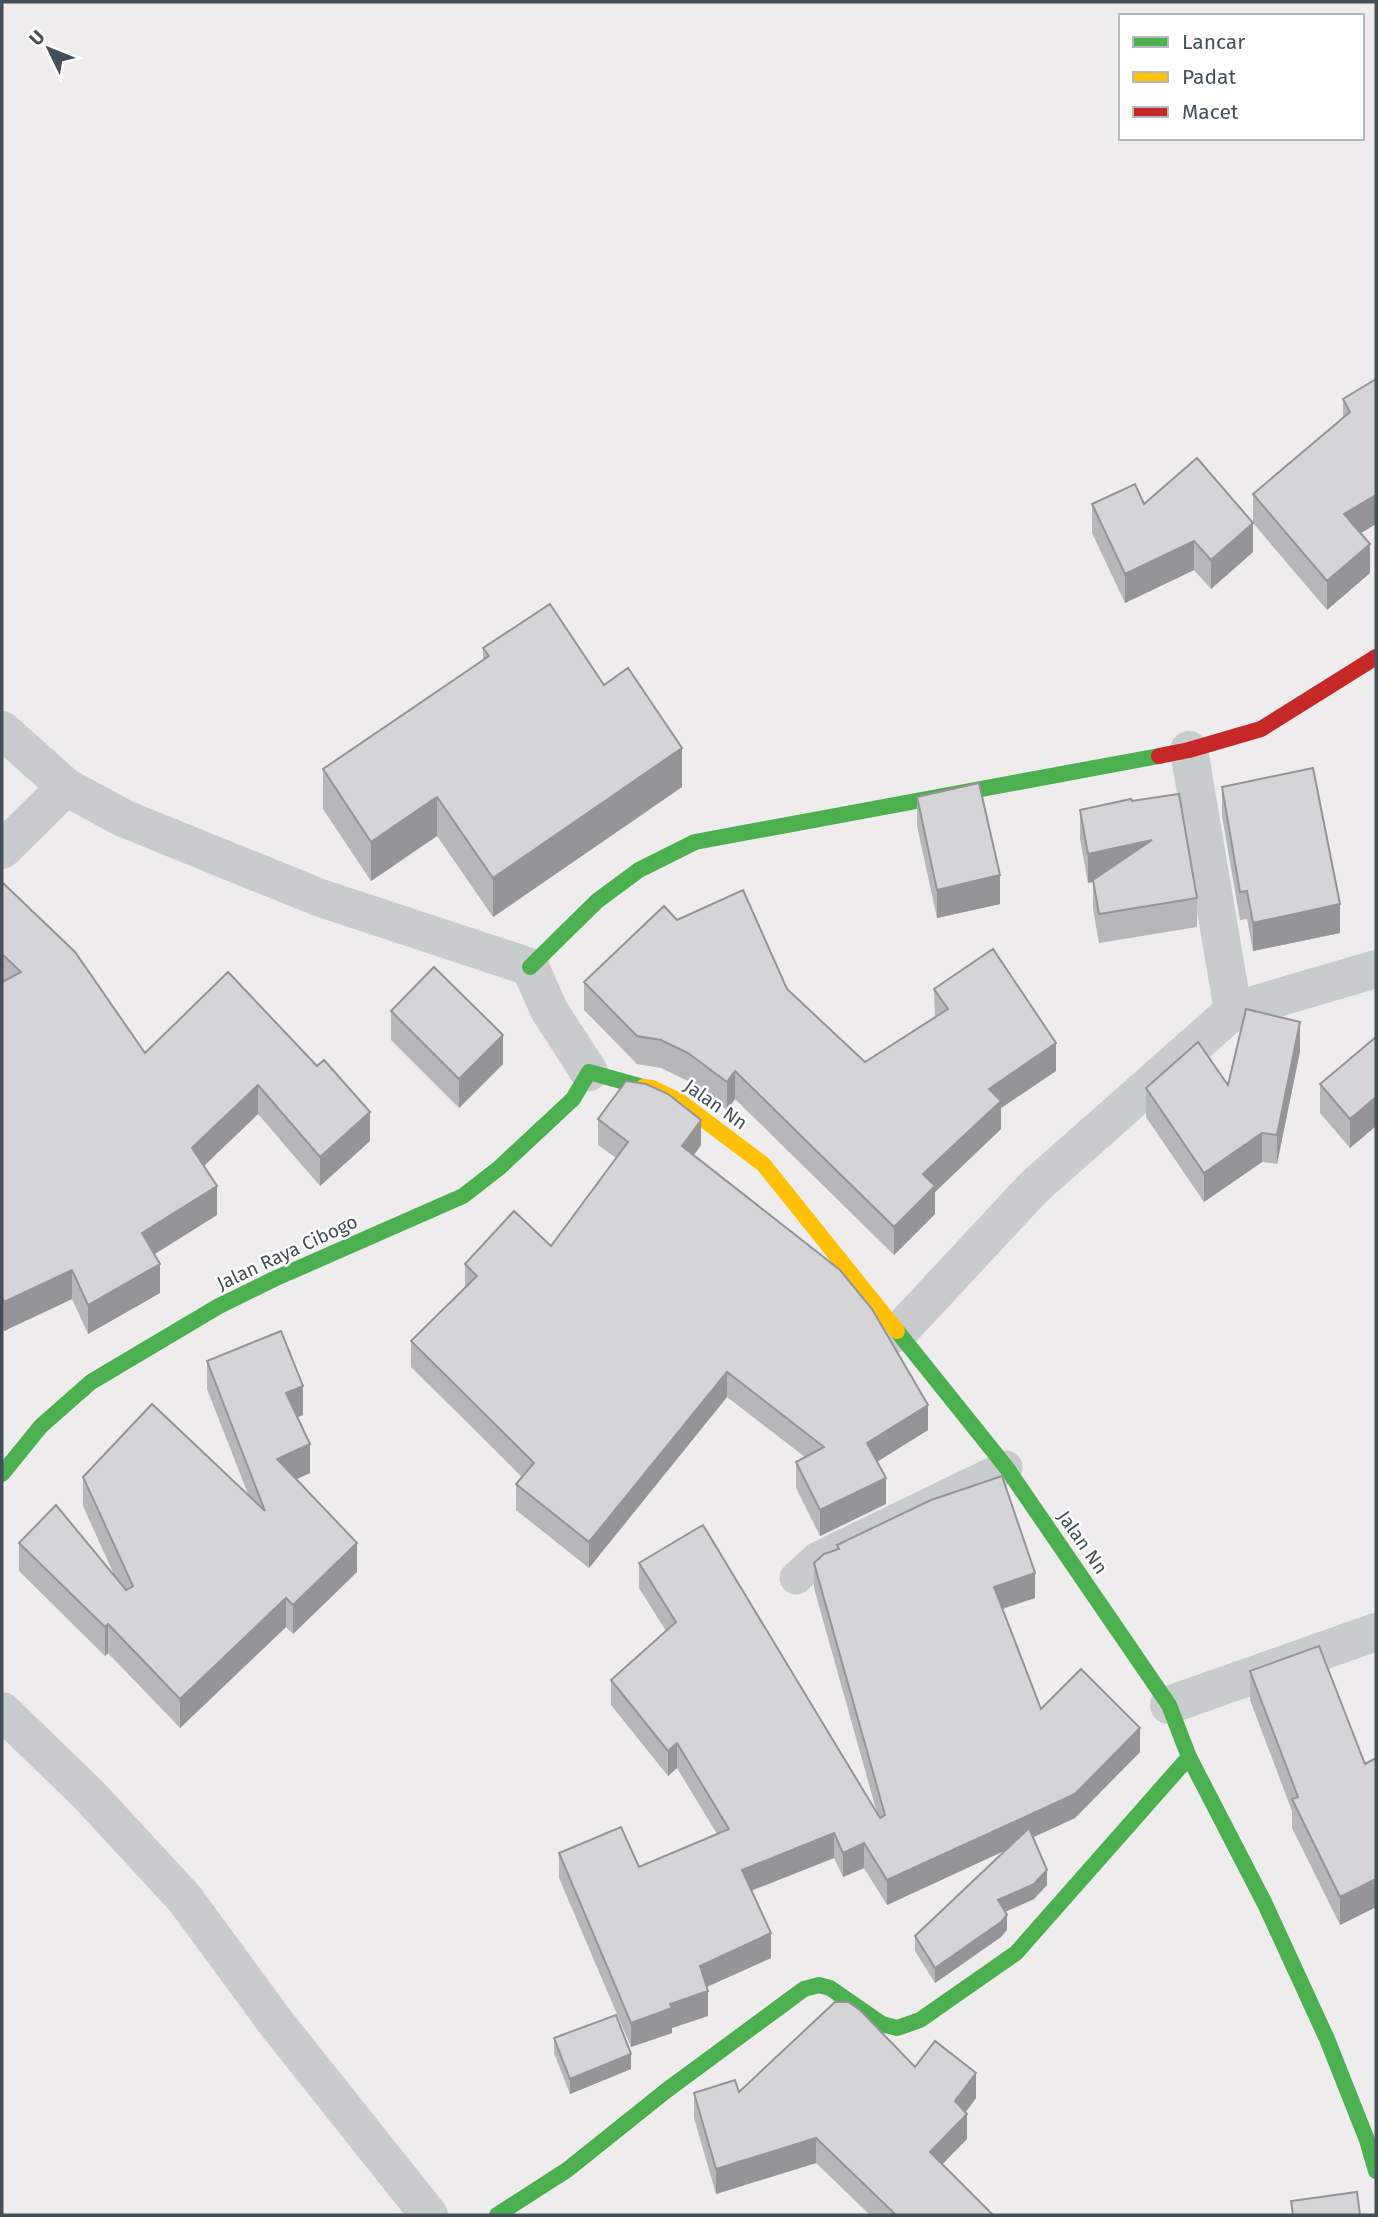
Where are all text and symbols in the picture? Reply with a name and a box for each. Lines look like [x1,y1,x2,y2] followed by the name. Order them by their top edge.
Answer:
[14,14,84,84] north arrow
[1119,14,1364,140] legend
[24,25,50,50] text: U
[1182,29,1245,55] text: Lancar
[1182,64,1236,90] text: Padat
[1182,99,1239,125] text: Macet
[680,1074,752,1134] street label: Jalan Nn
[213,1210,361,1295] street label: Jalan Raya Cibogo
[1053,1506,1113,1578] street label: Jalan Nn

